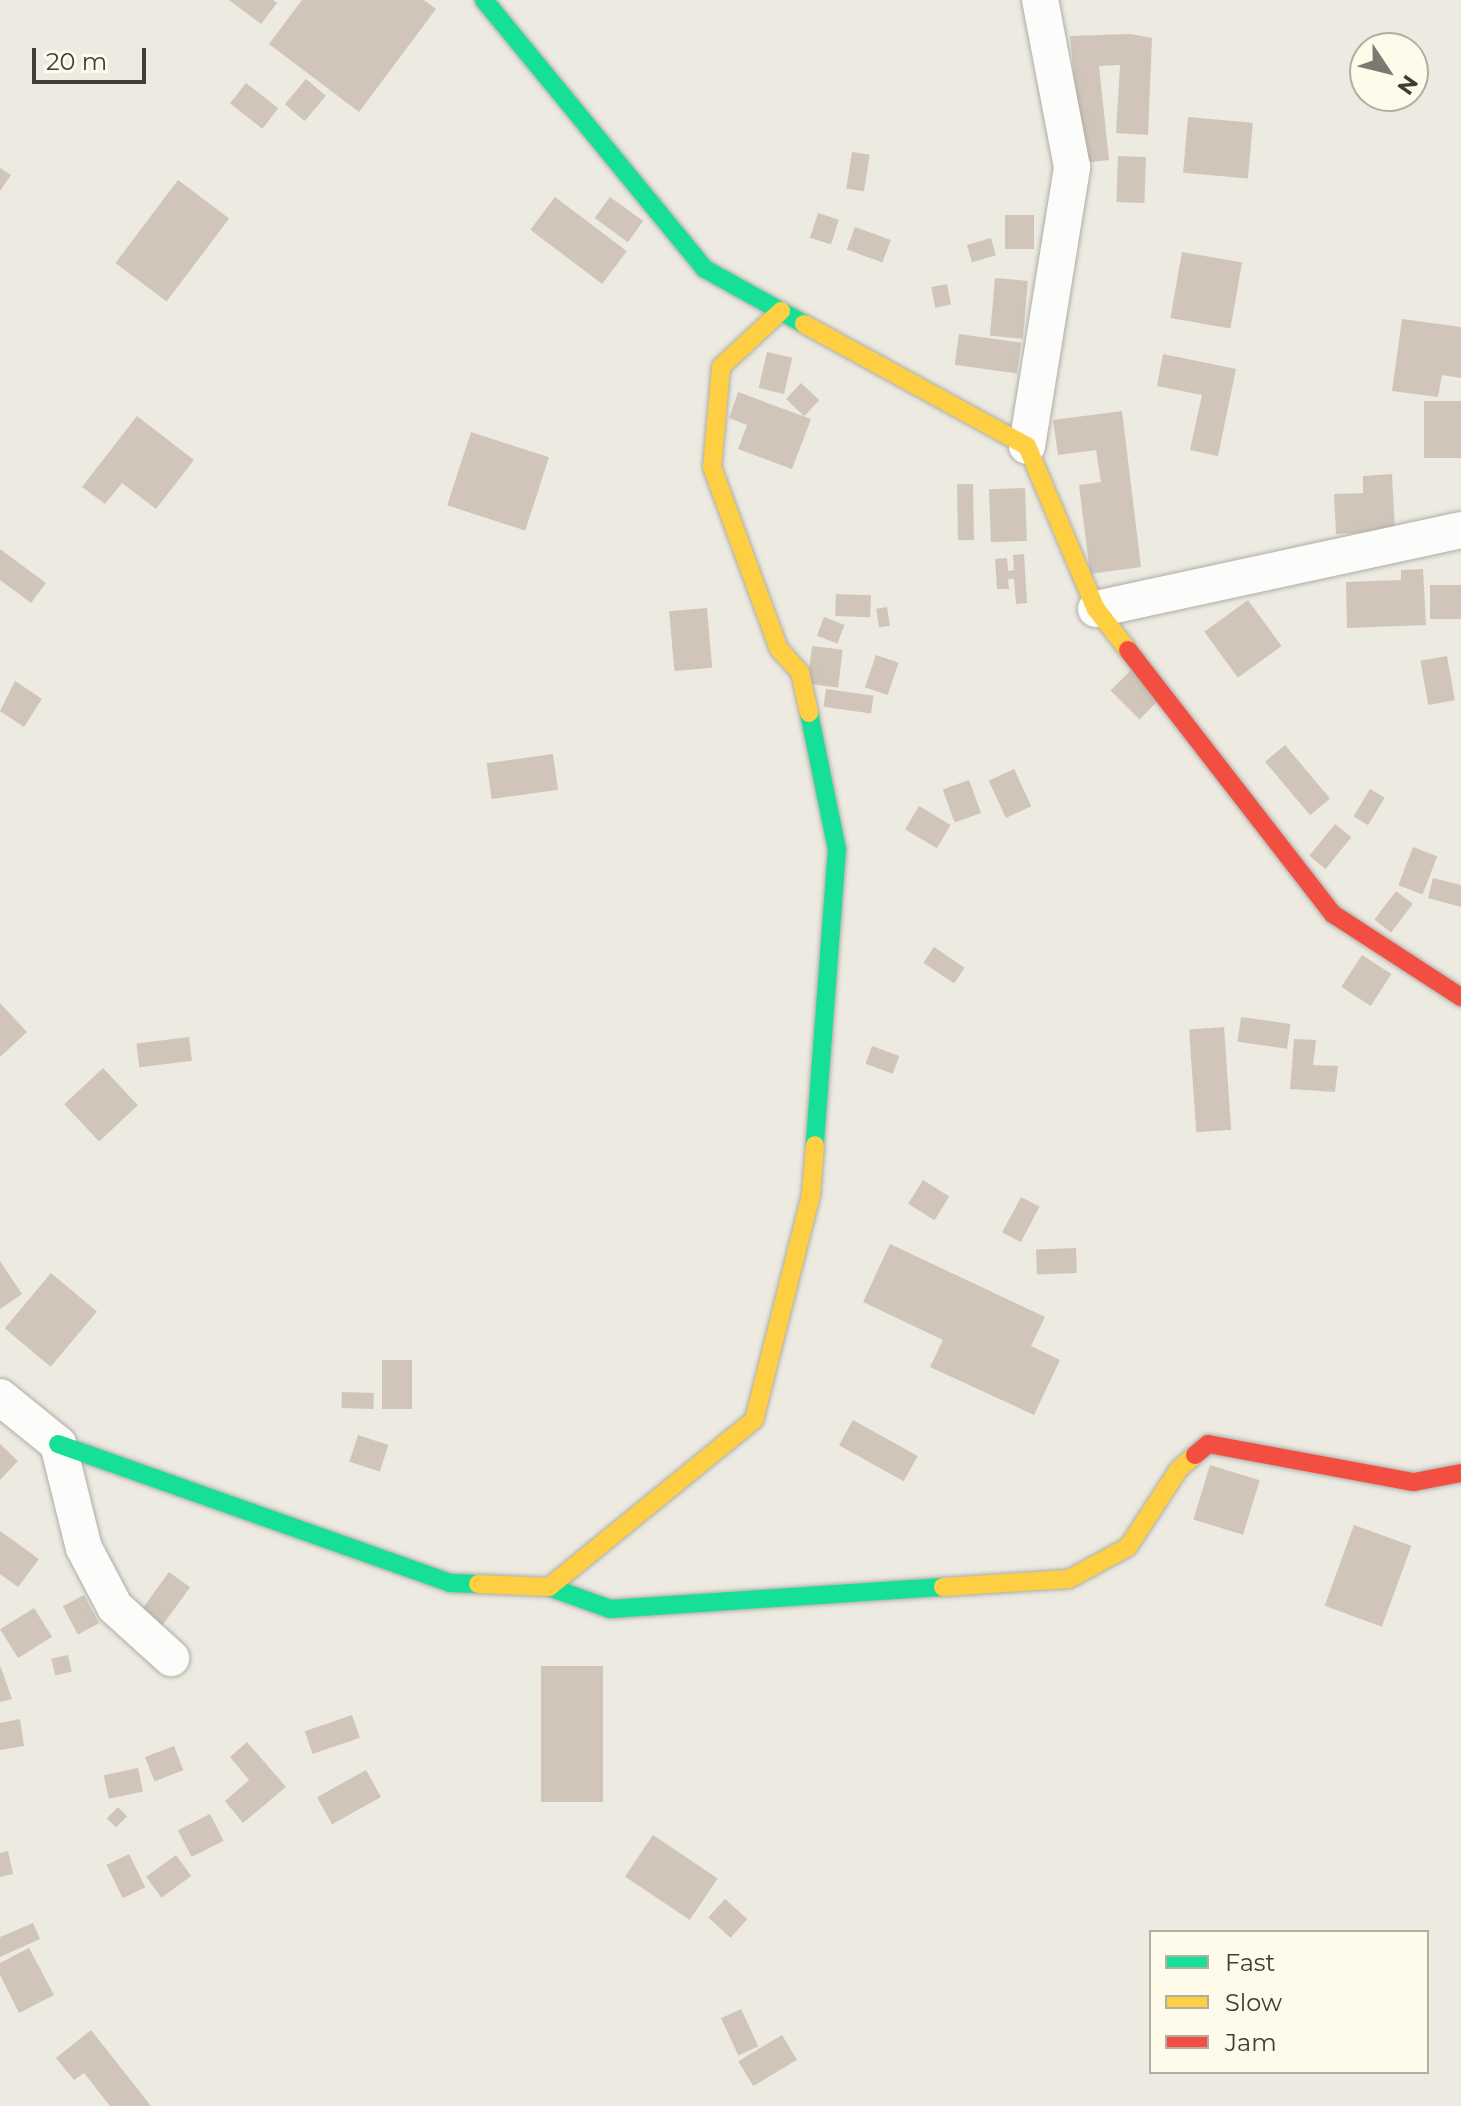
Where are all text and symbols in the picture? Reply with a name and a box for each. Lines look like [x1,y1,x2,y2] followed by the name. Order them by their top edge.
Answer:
[36,32,150,82] scale bar
[1349,32,1429,112] north arrow
[46,47,107,76] text: 20 m
[1391,70,1424,100] text: N
[1149,1930,1429,2074] legend
[1225,1948,1275,1977] text: Fast
[1225,1988,1282,2017] text: Slow
[1225,2028,1277,2057] text: Jam

